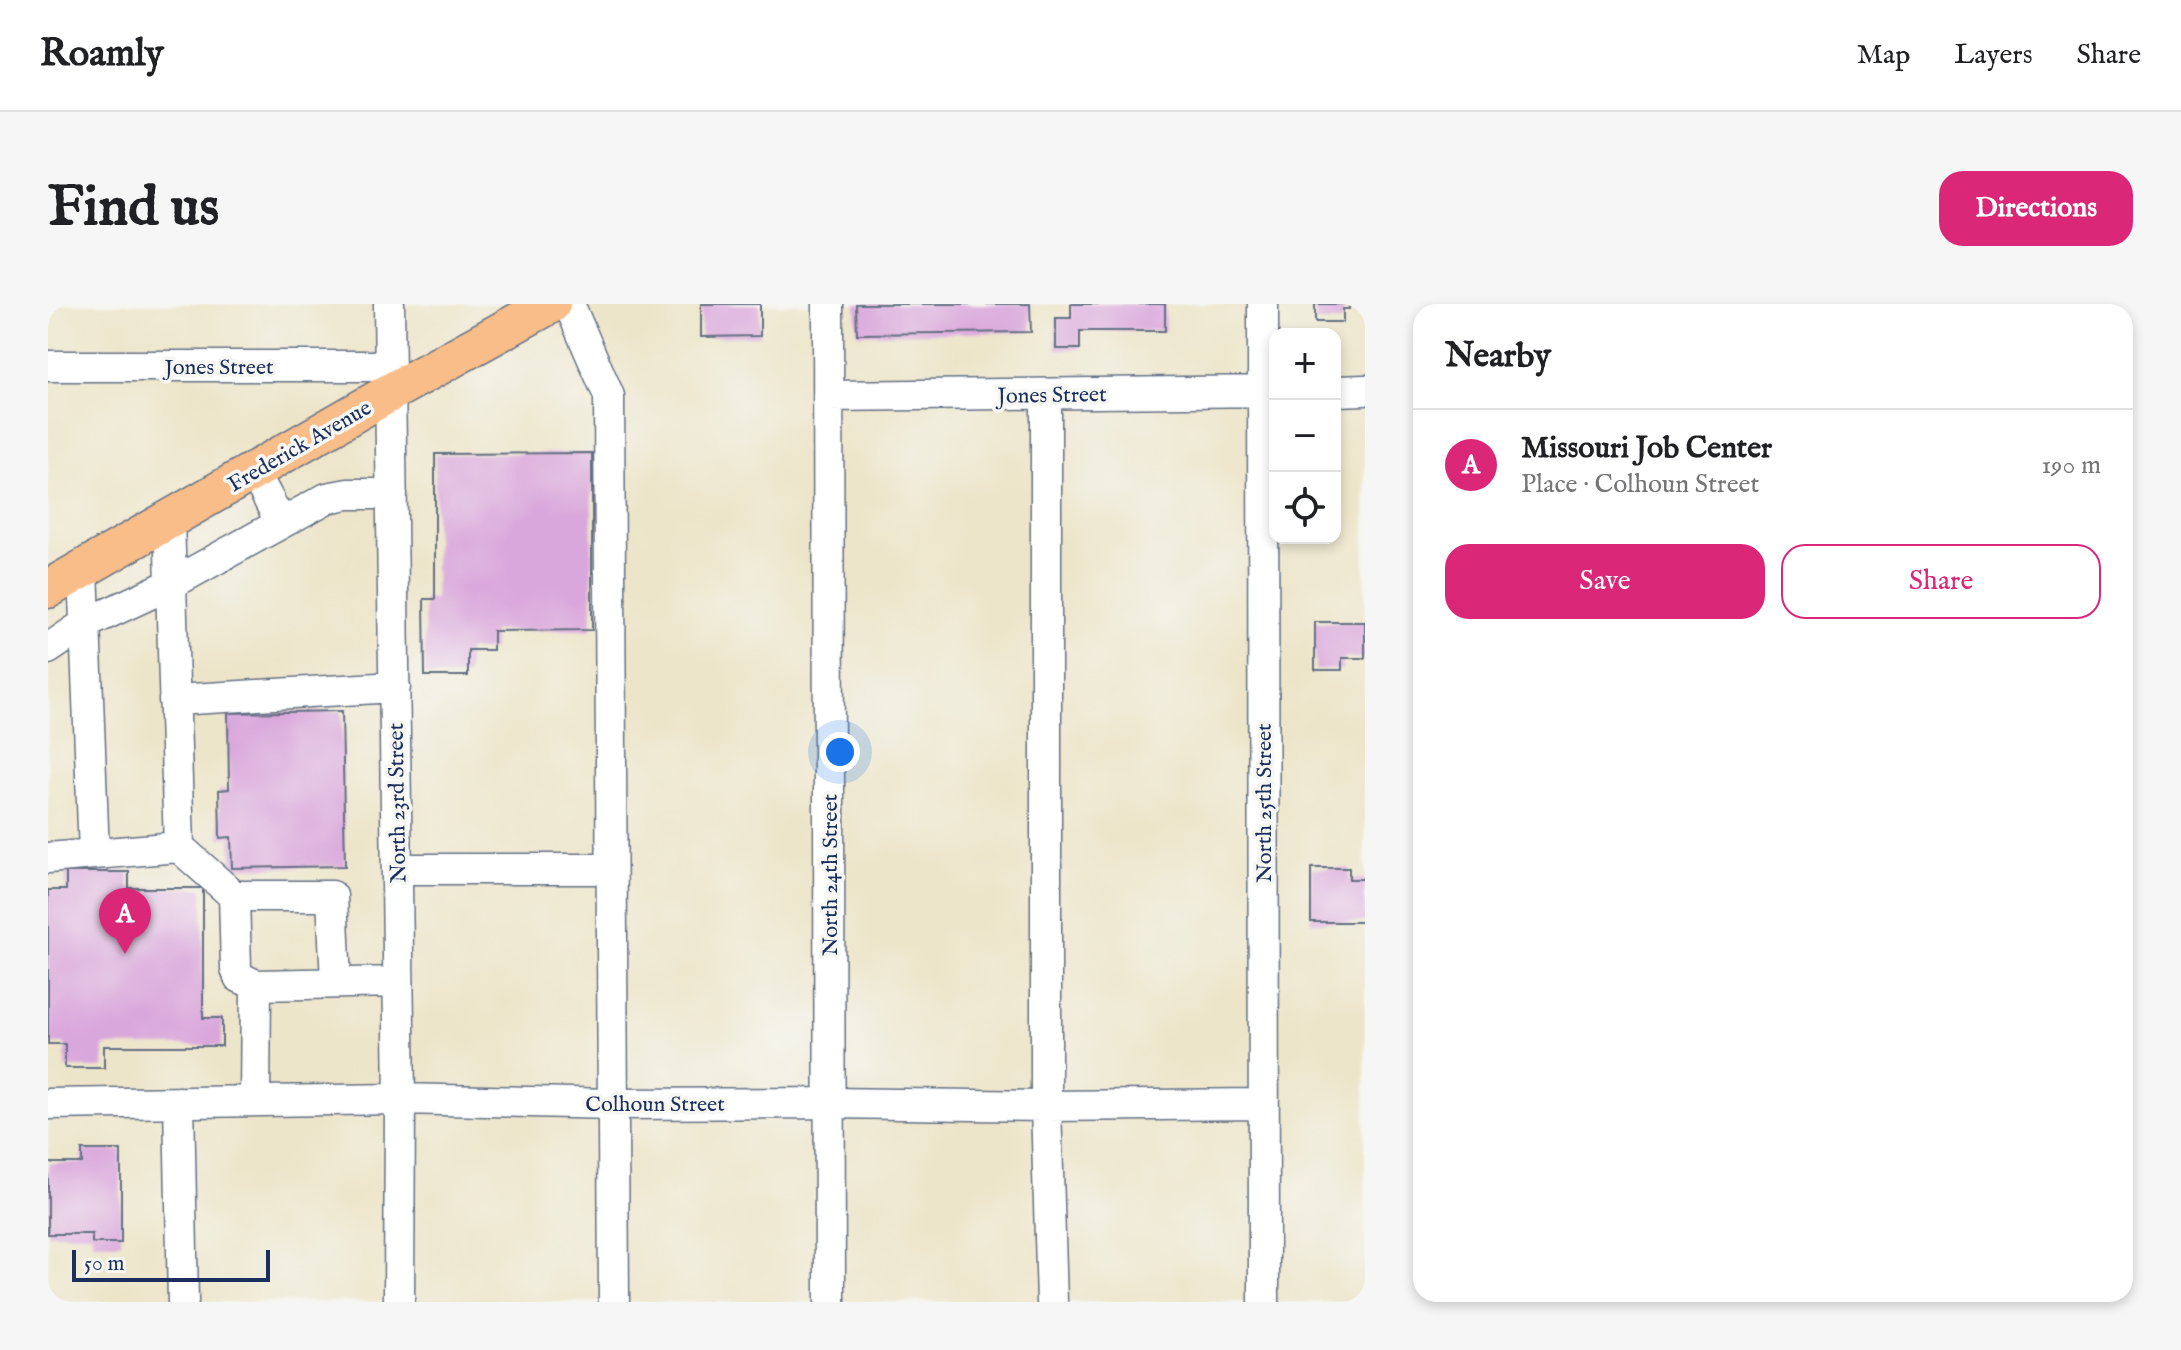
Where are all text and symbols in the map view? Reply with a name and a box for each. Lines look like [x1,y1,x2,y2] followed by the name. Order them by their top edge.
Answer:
[40,31,164,79] text: Roamly
[1857,38,1910,73] text: Map
[1954,38,2033,73] text: Layers
[2077,38,2141,73] text: Share
[1939,171,2133,246] button: Directions
[48,173,219,244] text: Find us
[1269,328,1341,544] map controls
[1269,328,1341,400] button: +
[1445,335,1551,378] text: Nearby
[161,354,274,382] street label: Jones Street
[994,381,1107,411] street label: Jones Street
[223,394,377,499] street label: Frederick Avenue
[1269,400,1341,472] button: −
[1521,430,1772,468] text: Missouri Job Center
[1462,449,1480,482] text: A
[2041,449,2101,482] text: 190 m
[1521,468,1759,501] text: Place · Colhoun Street
[1269,472,1341,544] button: locate
[1445,544,1765,619] button: Save
[1781,544,2101,619] button: Share
[383,722,413,883] street label: North 23rd Street
[1251,723,1279,883] street label: North 25th Street
[820,732,860,772] your location
[817,793,845,956] street label: North 24th Street
[99,888,151,954] pin: A
[585,1091,725,1119] street label: Colhoun Street
[72,1246,270,1282] scale bar
[84,1250,125,1278] text: 50 m

